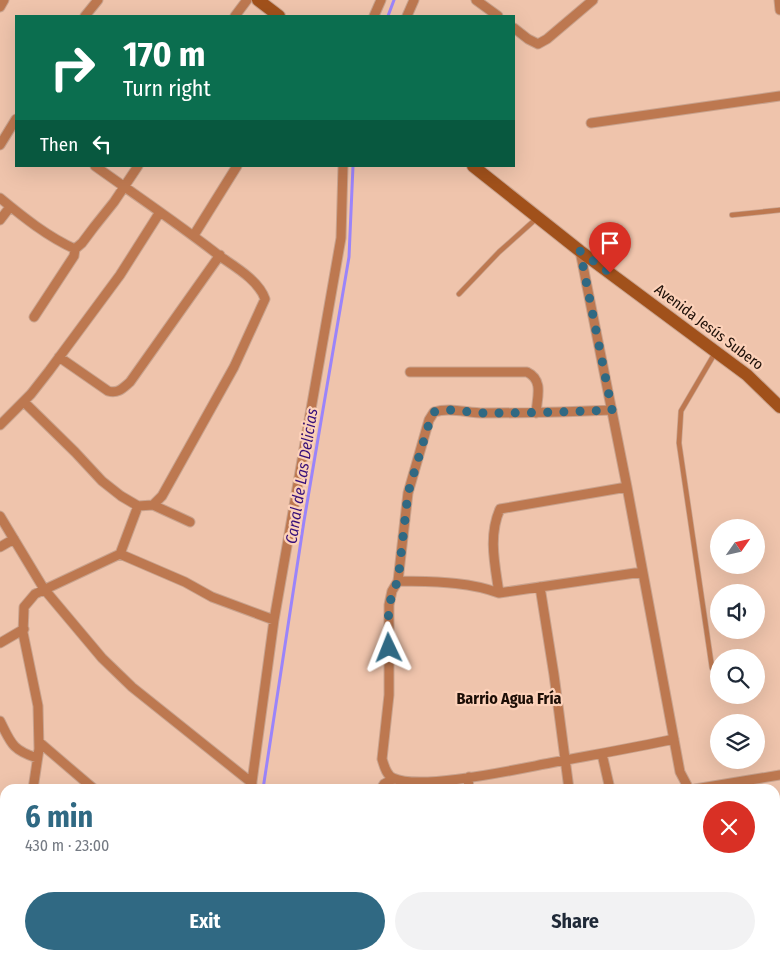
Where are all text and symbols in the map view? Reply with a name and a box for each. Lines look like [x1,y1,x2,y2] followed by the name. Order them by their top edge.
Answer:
[123,33,206,75] text: 170 m
[40,35,105,100] icon: right
[123,75,211,102] text: Turn right
[88,130,116,158] icon: left
[40,133,78,156] text: Then
[589,222,631,273] pin
[596,229,624,257] icon: arrive
[651,280,767,374] street label: Avenida Jesús Subero
[281,407,322,545] water label: Canal de Las Delicias
[710,519,765,574] north arrow
[710,519,765,769] map controls
[710,584,765,639] button: sound
[362,621,414,673] position arrow
[710,649,765,704] button: search
[456,689,562,708] district label: Barrio Agua Fría
[710,714,765,769] button: layers
[25,799,93,835] text: 6 min
[703,801,755,853] button: close
[25,836,109,855] text: 430 m · 23:00
[25,892,385,950] button: Exit
[395,892,755,950] button: Share

